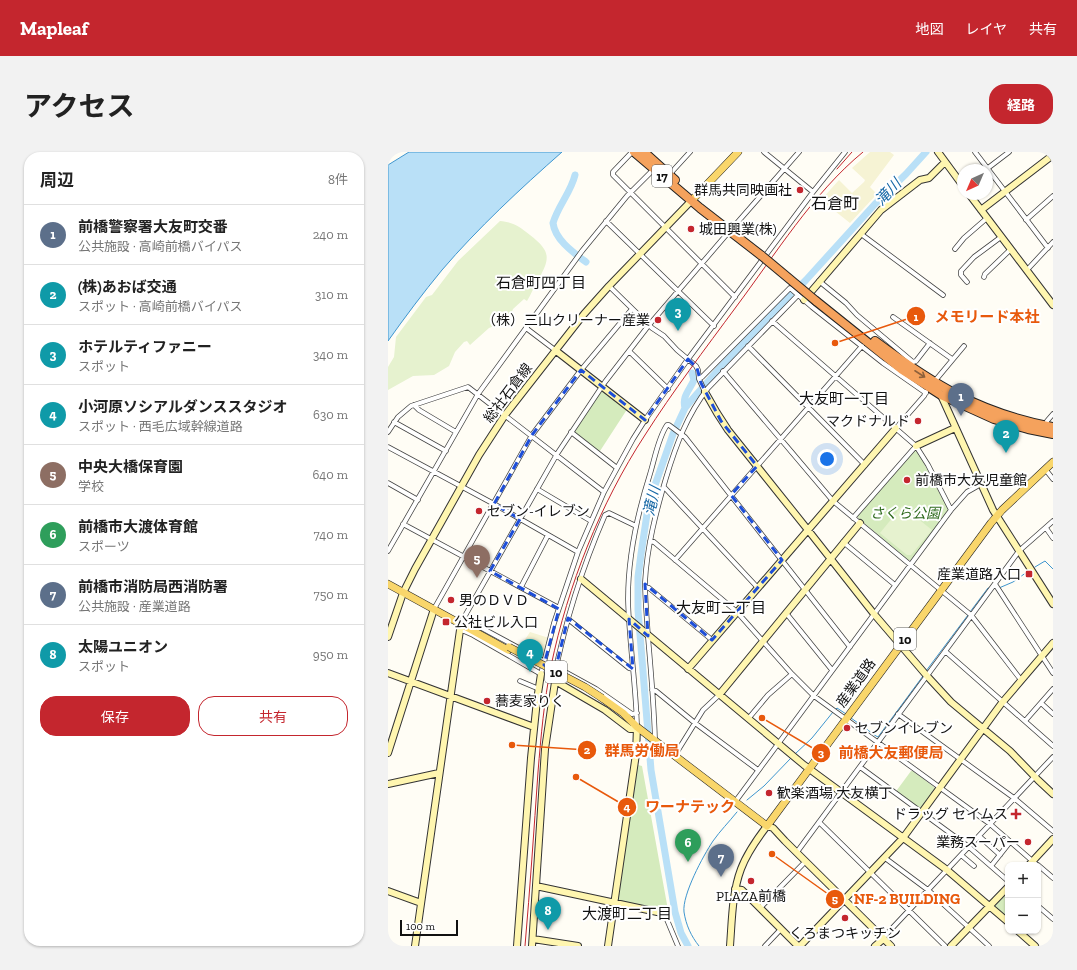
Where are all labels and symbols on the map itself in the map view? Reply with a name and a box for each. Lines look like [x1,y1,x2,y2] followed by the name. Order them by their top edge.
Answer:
[957,164,993,200] north arrow
[652,165,672,187] road number: 17
[871,173,906,209] water label: 滝川
[694,182,792,199] place label: 群馬共同映画社
[795,185,805,195] marker: 群馬共同映画社
[811,194,859,213] district label: 石倉町
[699,221,777,238] place label: 城田興業(株)
[686,224,696,234] marker: 城田興業(株)
[496,274,586,292] district label: 石倉町四丁目
[665,298,691,331] pin: 3
[906,303,1047,330] callout: メモリード本社
[934,308,1040,326] text: メモリード本社
[914,310,919,324] text: 1
[482,312,650,329] place label: （株）三山クリーナー産業
[653,315,663,325] marker: （株）三山クリーナー産業
[480,360,536,426] street label: 総社石倉線
[915,370,926,378] one-way arrow
[948,383,974,416] pin: 1
[799,390,889,408] district label: 大友町一丁目
[826,413,910,430] place label: マクドナルド
[913,416,923,426] marker: マクドナルド
[993,420,1019,453] pin: 2
[817,449,837,469] your location
[915,472,1027,489] place label: 前橋市大友児童館
[902,475,912,485] marker: 前橋市大友児童館
[640,482,665,518] water label: 滝川
[487,503,590,520] place label: セブン-イレブン
[870,505,942,522] park label: さくら公園
[474,506,484,516] marker: セブン-イレブン
[464,545,490,578] pin: 5
[937,566,1021,583] place label: 産業道路入口
[1024,569,1034,579] marker: 産業道路入口
[459,592,529,609] place label: 男のＤＶＤ
[446,595,456,605] marker: 男のＤＶＤ
[676,599,766,617] district label: 大友町二丁目
[454,614,538,631] place label: 公社ビル入口
[441,617,451,627] marker: 公社ビル入口
[894,628,916,650] road number: 10
[517,639,543,672] pin: 4
[833,655,879,711] street label: 産業道路
[545,661,567,683] road number: 10
[495,693,565,710] place label: 蕎麦家りく
[482,696,492,706] marker: 蕎麦家りく
[855,720,953,737] place label: セブンイレブン
[842,723,852,733] marker: セブンイレブン
[577,737,688,764] callout: 群馬労働局
[811,740,952,767] callout: 前橋大友郵便局
[604,742,680,760] text: 群馬労働局
[584,743,591,757] text: 2
[838,744,944,762] text: 前橋大友郵便局
[818,746,825,760] text: 3
[777,785,892,802] place label: 歓楽酒場 大友横丁
[764,788,774,798] marker: 歓楽酒場 大友横丁
[617,793,743,820] callout: ワーナテック
[645,798,735,816] text: ワーナテック
[624,800,631,814] text: 4
[893,806,1008,823] place label: ドラッグ セイムス
[1011,809,1021,819] marker: ドラッグ セイムス
[675,829,701,862] pin: 6
[936,834,1020,851] place label: 業務スーパー
[1023,837,1033,847] marker: 業務スーパー
[708,844,734,877] pin: 7
[746,876,756,886] marker: PLAZA前橋
[825,885,968,912] callout: NF-2 BUILDING
[716,888,786,905] place label: PLAZA前橋
[854,890,960,908] text: NF-2 BUILDING
[832,892,838,906] text: 5
[535,897,561,930] pin: 8
[582,905,672,923] district label: 大渡町二丁目
[840,913,850,923] marker: くろまつキッチン
[400,918,458,937] scale bar
[789,925,901,942] place label: くろまつキッチン

